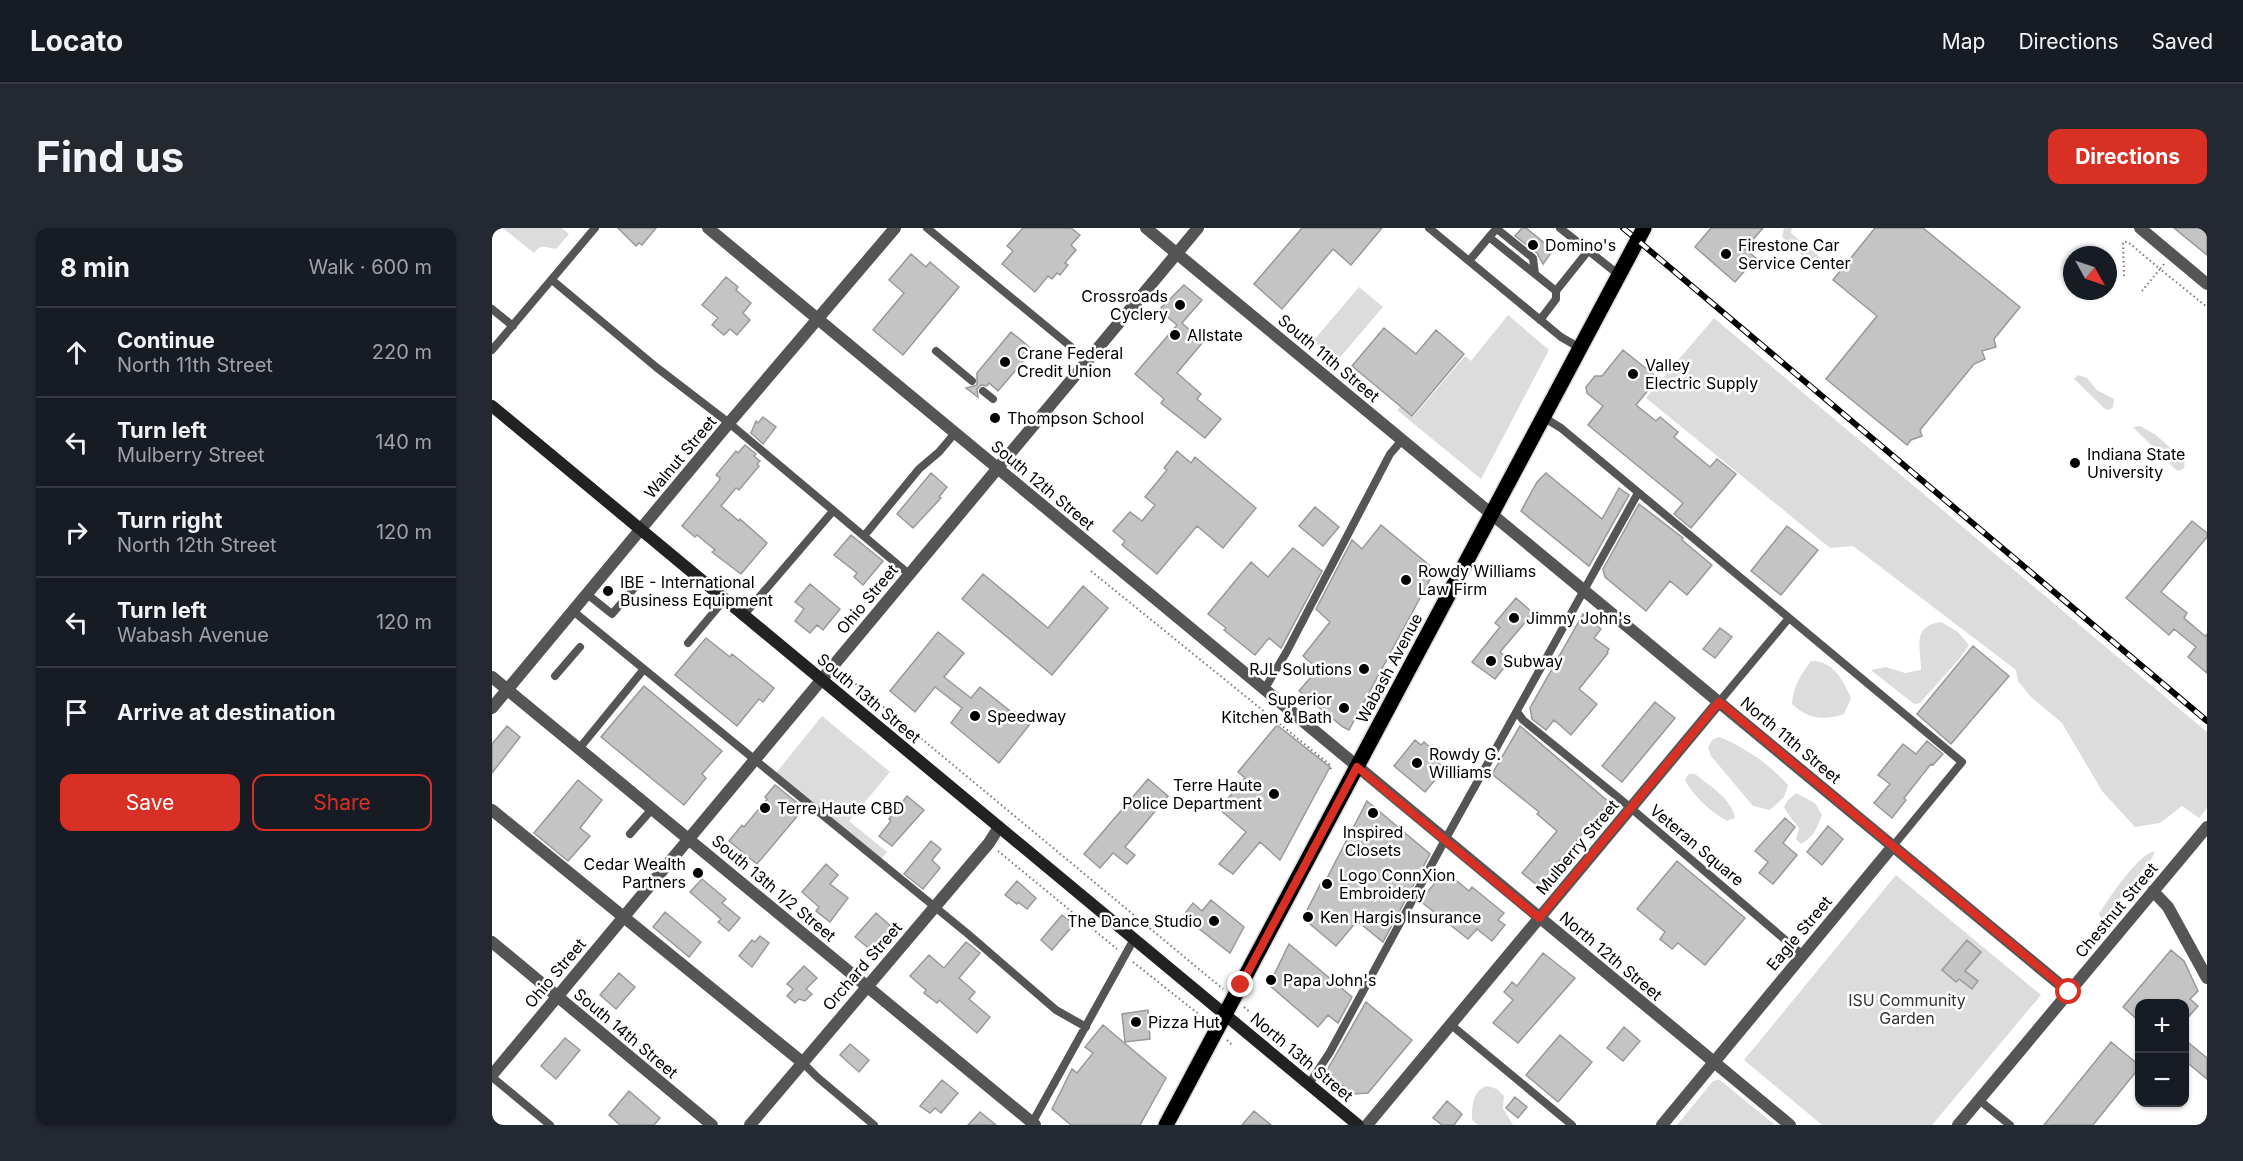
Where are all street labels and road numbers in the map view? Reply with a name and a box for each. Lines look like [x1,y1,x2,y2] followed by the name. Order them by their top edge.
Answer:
[1274,310,1384,406] street label: South 11th Street
[640,412,720,502] street label: Walnut Street
[987,436,1099,534] street label: South 12th Street
[832,560,902,638] street label: Ohio Street
[1352,610,1426,726] street label: Wabash Avenue
[813,649,925,747] street label: South 13th Street
[1737,692,1845,788] street label: North 11th Street
[1531,795,1623,899] street label: Mulberry Street
[1646,800,1748,890] street label: Veteran Square
[708,830,840,946] street label: South 13th 1/2 Street
[2070,858,2162,962] street label: Chestnut Street
[1762,892,1836,974] street label: Eagle Street
[1556,907,1666,1005] street label: North 12th Street
[818,918,906,1014] street label: Orchard Street
[520,934,590,1012] street label: Ohio Street
[570,984,682,1082] street label: South 14th Street
[1247,1008,1357,1106] street label: North 13th Street

